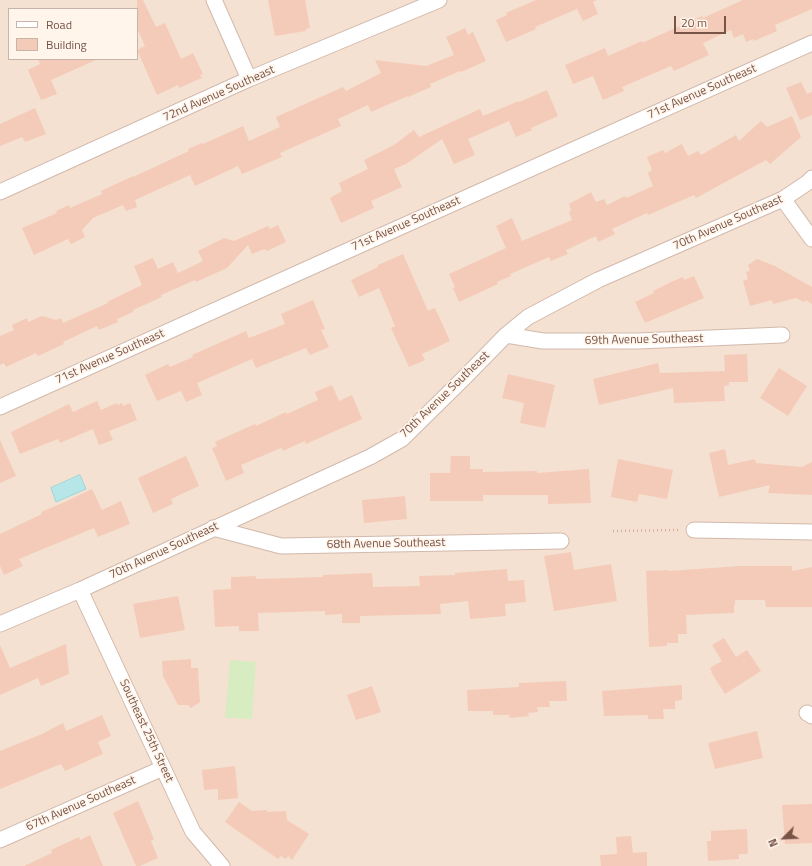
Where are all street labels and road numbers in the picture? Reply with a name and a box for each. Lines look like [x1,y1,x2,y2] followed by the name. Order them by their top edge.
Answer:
[645,61,759,123] street label: 71st Avenue Southeast
[161,63,277,125] street label: 72nd Avenue Southeast
[671,192,785,254] street label: 70th Avenue Southeast
[349,193,463,255] street label: 71st Avenue Southeast
[53,326,167,388] street label: 71st Avenue Southeast
[585,332,703,348] street label: 69th Avenue Southeast
[397,349,493,441] street label: 70th Avenue Southeast
[107,519,221,583] street label: 70th Avenue Southeast
[327,536,445,552] street label: 68th Avenue Southeast
[116,677,176,785] street label: Southeast 25th Street
[24,773,138,835] street label: 67th Avenue Southeast

